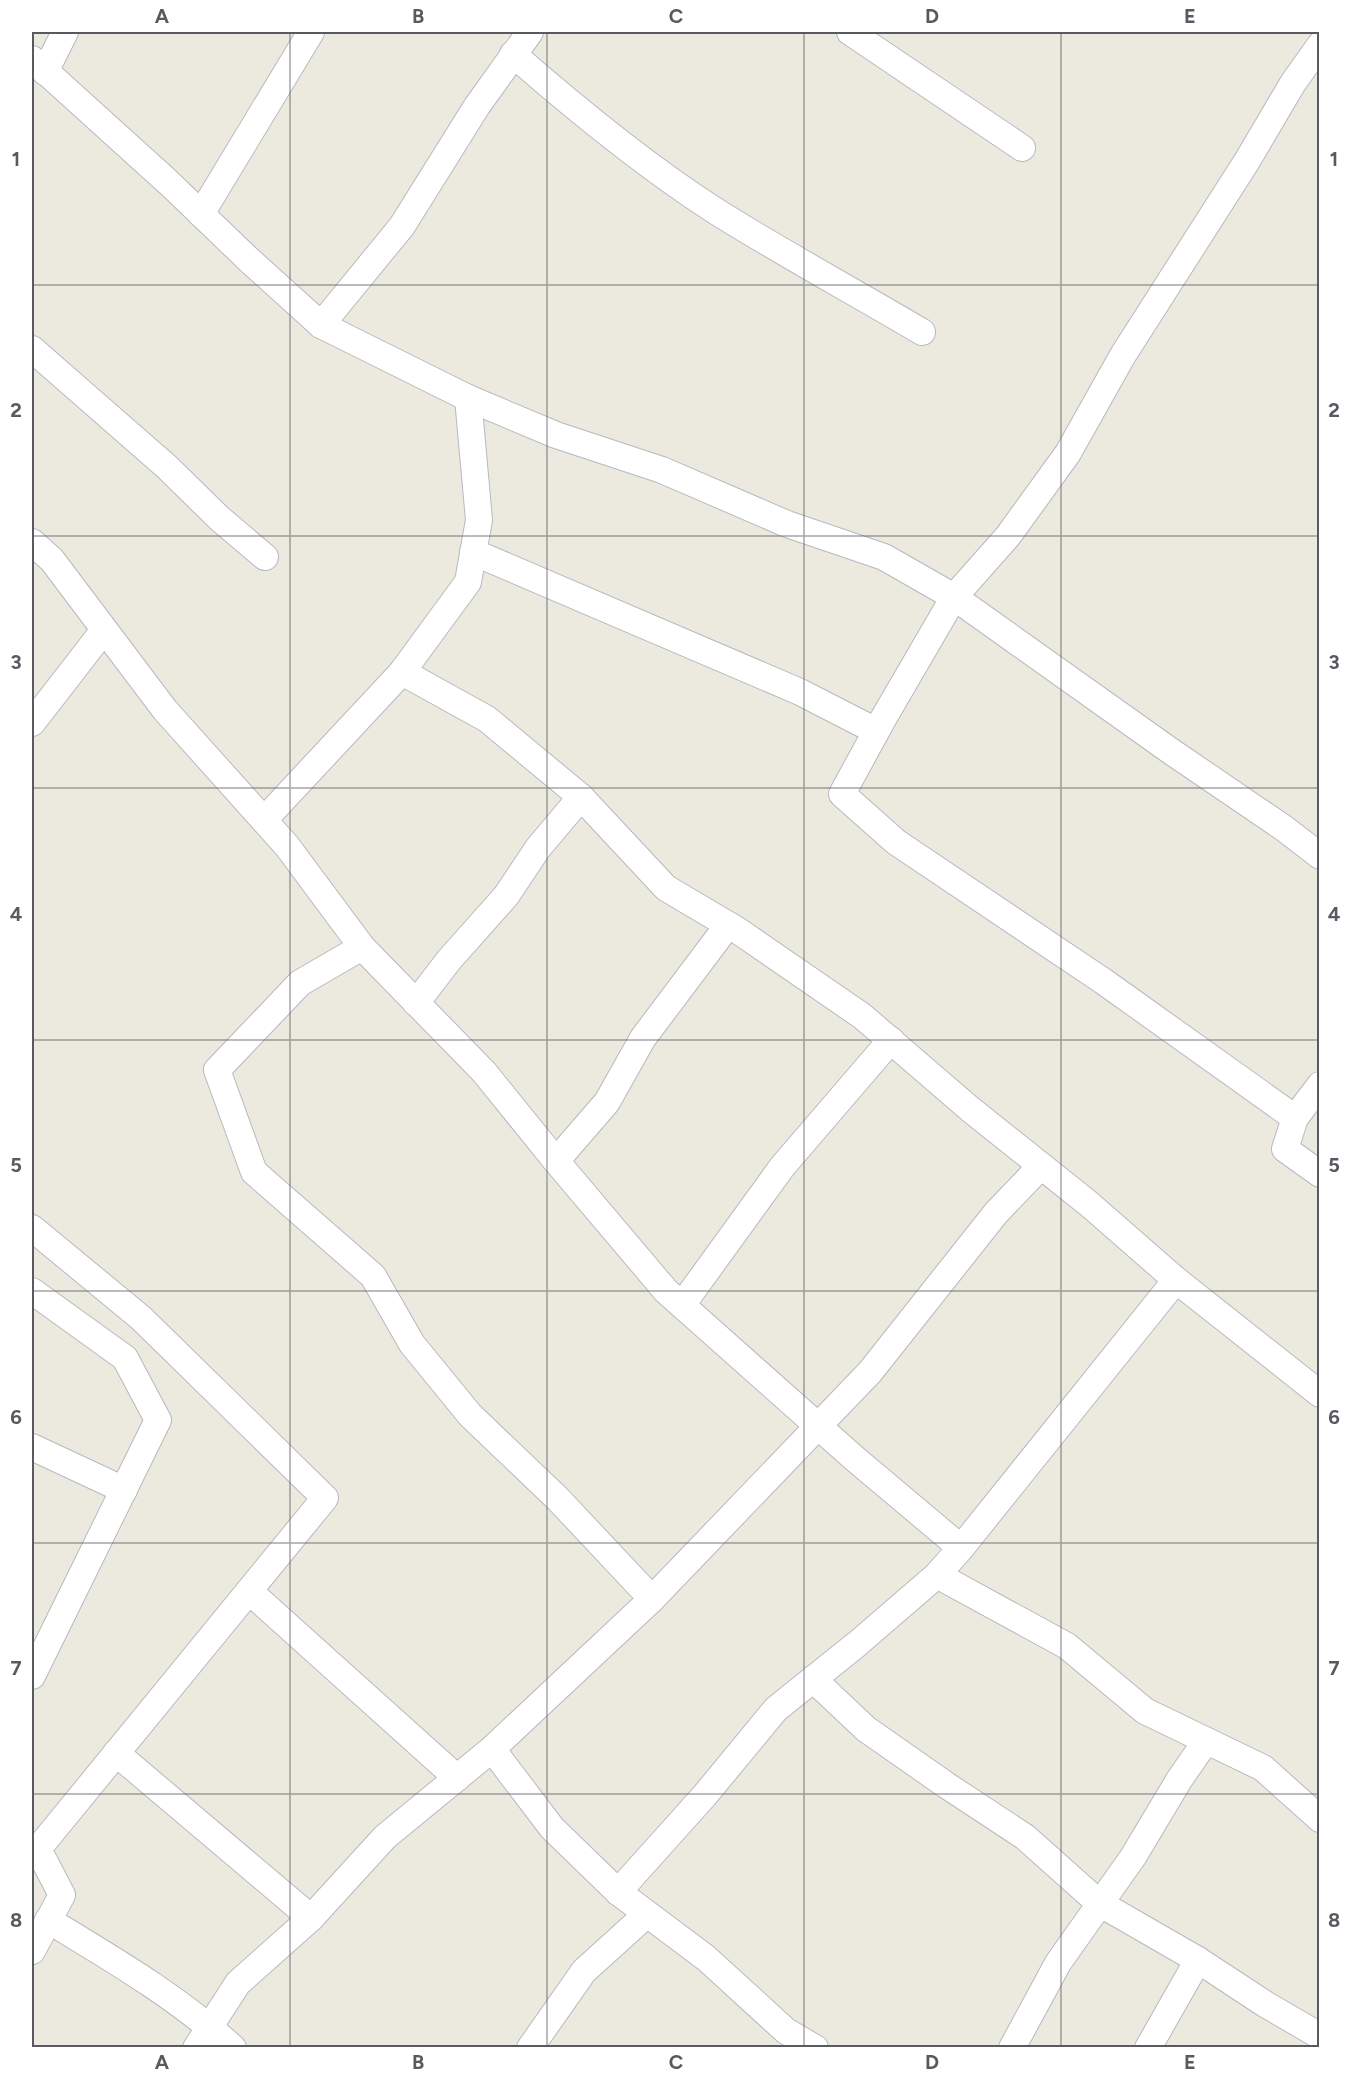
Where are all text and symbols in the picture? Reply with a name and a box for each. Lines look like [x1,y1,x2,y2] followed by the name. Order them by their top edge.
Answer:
[155,4,170,28] text: A
[412,4,424,28] text: B
[669,4,683,28] text: C
[925,4,939,28] text: D
[1184,4,1196,28] text: E
[12,147,20,171] text: 1
[1330,147,1338,171] text: 1
[10,398,22,422] text: 2
[1328,398,1340,422] text: 2
[10,650,22,674] text: 3
[1328,650,1340,674] text: 3
[10,902,23,926] text: 4
[1328,902,1341,926] text: 4
[10,1153,22,1177] text: 5
[1328,1153,1340,1177] text: 5
[10,1405,22,1429] text: 6
[1328,1405,1340,1429] text: 6
[10,1656,22,1680] text: 7
[1328,1656,1340,1680] text: 7
[10,1908,22,1932] text: 8
[1328,1908,1340,1932] text: 8
[155,2050,170,2074] text: A
[412,2050,424,2074] text: B
[669,2050,683,2074] text: C
[925,2050,939,2074] text: D
[1184,2050,1196,2074] text: E

